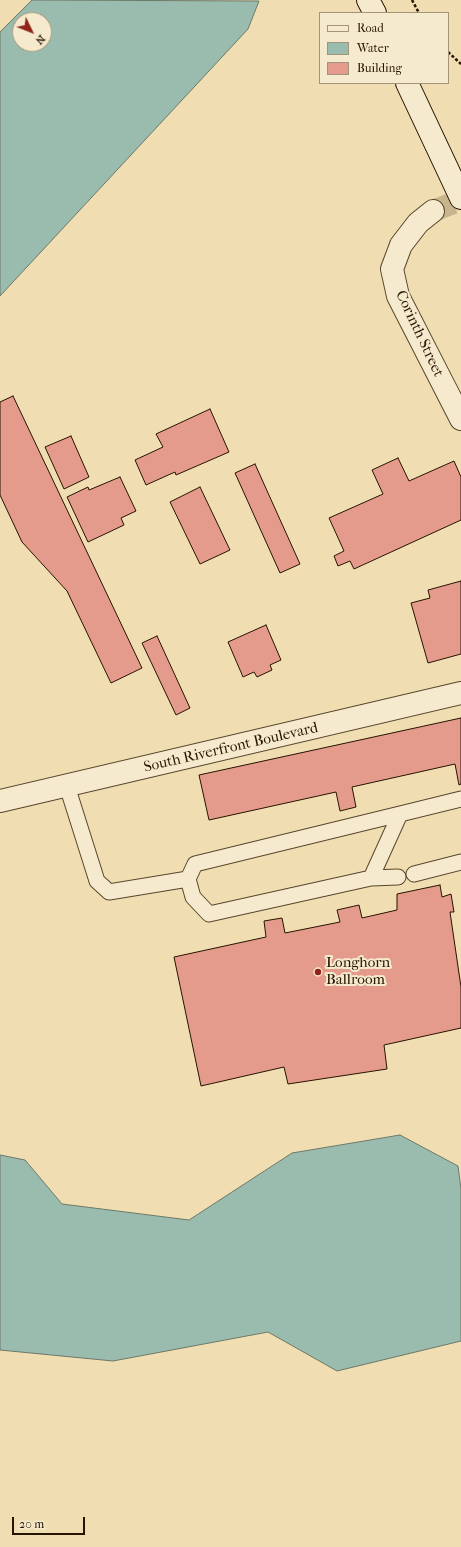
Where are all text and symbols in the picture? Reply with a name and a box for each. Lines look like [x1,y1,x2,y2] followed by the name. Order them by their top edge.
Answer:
[12,12,52,52] north arrow
[319,12,449,84] legend
[357,21,384,35] text: Road
[33,32,48,47] text: N
[357,41,389,55] text: Water
[357,61,402,75] text: Building
[391,288,447,380] street label: Corinth Street
[142,719,320,777] street label: South Riverfront Boulevard
[326,954,390,989] place label: Longhorn Ballroom
[313,967,323,977] marker: Longhorn Ballroom
[14,1509,87,1535] scale bar
[19,1517,44,1531] text: 20 m

